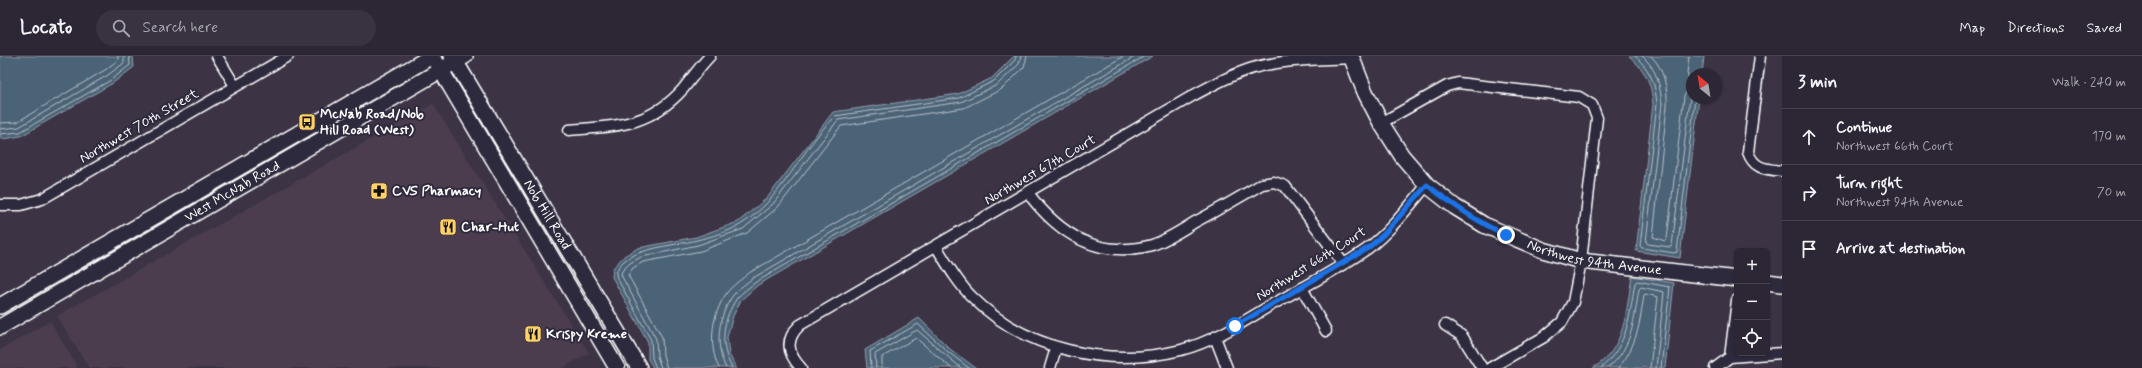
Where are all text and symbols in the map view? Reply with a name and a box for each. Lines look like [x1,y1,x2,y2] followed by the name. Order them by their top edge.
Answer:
[96,10,376,46] search box
[20,15,72,40] text: Locato
[110,17,132,39] icon: search
[142,18,218,38] text: Search here
[1959,19,1985,37] text: Map
[2007,19,2065,37] text: Directions
[2087,19,2122,37] text: Saved
[1686,68,1722,104] north arrow
[1798,71,1837,93] text: 3 min
[2052,74,2126,91] text: Walk · 240 m
[76,84,202,167] street label: Northwest 70th Street
[320,105,424,139] place label: McNab Road/Nob Hill Road (West)
[297,112,317,132] bus stop icon: McNab Road/Nob Hill Road (West)
[1836,118,1892,138] text: Continue
[1798,126,1820,148] icon: ahead
[2092,128,2126,145] text: 170 m
[981,131,1099,209] street label: Northwest 67th Court
[1836,138,1954,155] text: Northwest 66th Court
[181,157,283,226] street label: West McNab Road
[1836,174,1903,194] text: Turn right
[519,176,575,253] street label: Nob Hill Road
[369,181,389,201] pharmacy icon: CVS Pharmacy
[392,182,482,200] place label: CVS Pharmacy
[1798,182,1820,204] icon: right
[2097,184,2126,201] text: 70 m
[1836,194,1964,211] text: Northwest 94th Avenue
[438,217,458,237] restaurant icon: Char-Hut
[461,218,520,236] place label: Char-Hut
[1253,223,1370,305] street label: Northwest 66th Court
[1497,226,1515,244] route end
[1524,235,1663,279] street label: Northwest 94th Avenue
[1798,238,1820,260] icon: arrive
[1836,239,1965,259] text: Arrive at destination
[1734,248,1770,356] map controls
[1734,248,1770,284] button: +
[1734,284,1770,320] button: −
[1226,317,1244,335] route start
[1734,320,1770,356] button: locate
[523,324,543,344] restaurant icon: Krispy Kreme
[546,325,627,343] place label: Krispy Kreme

